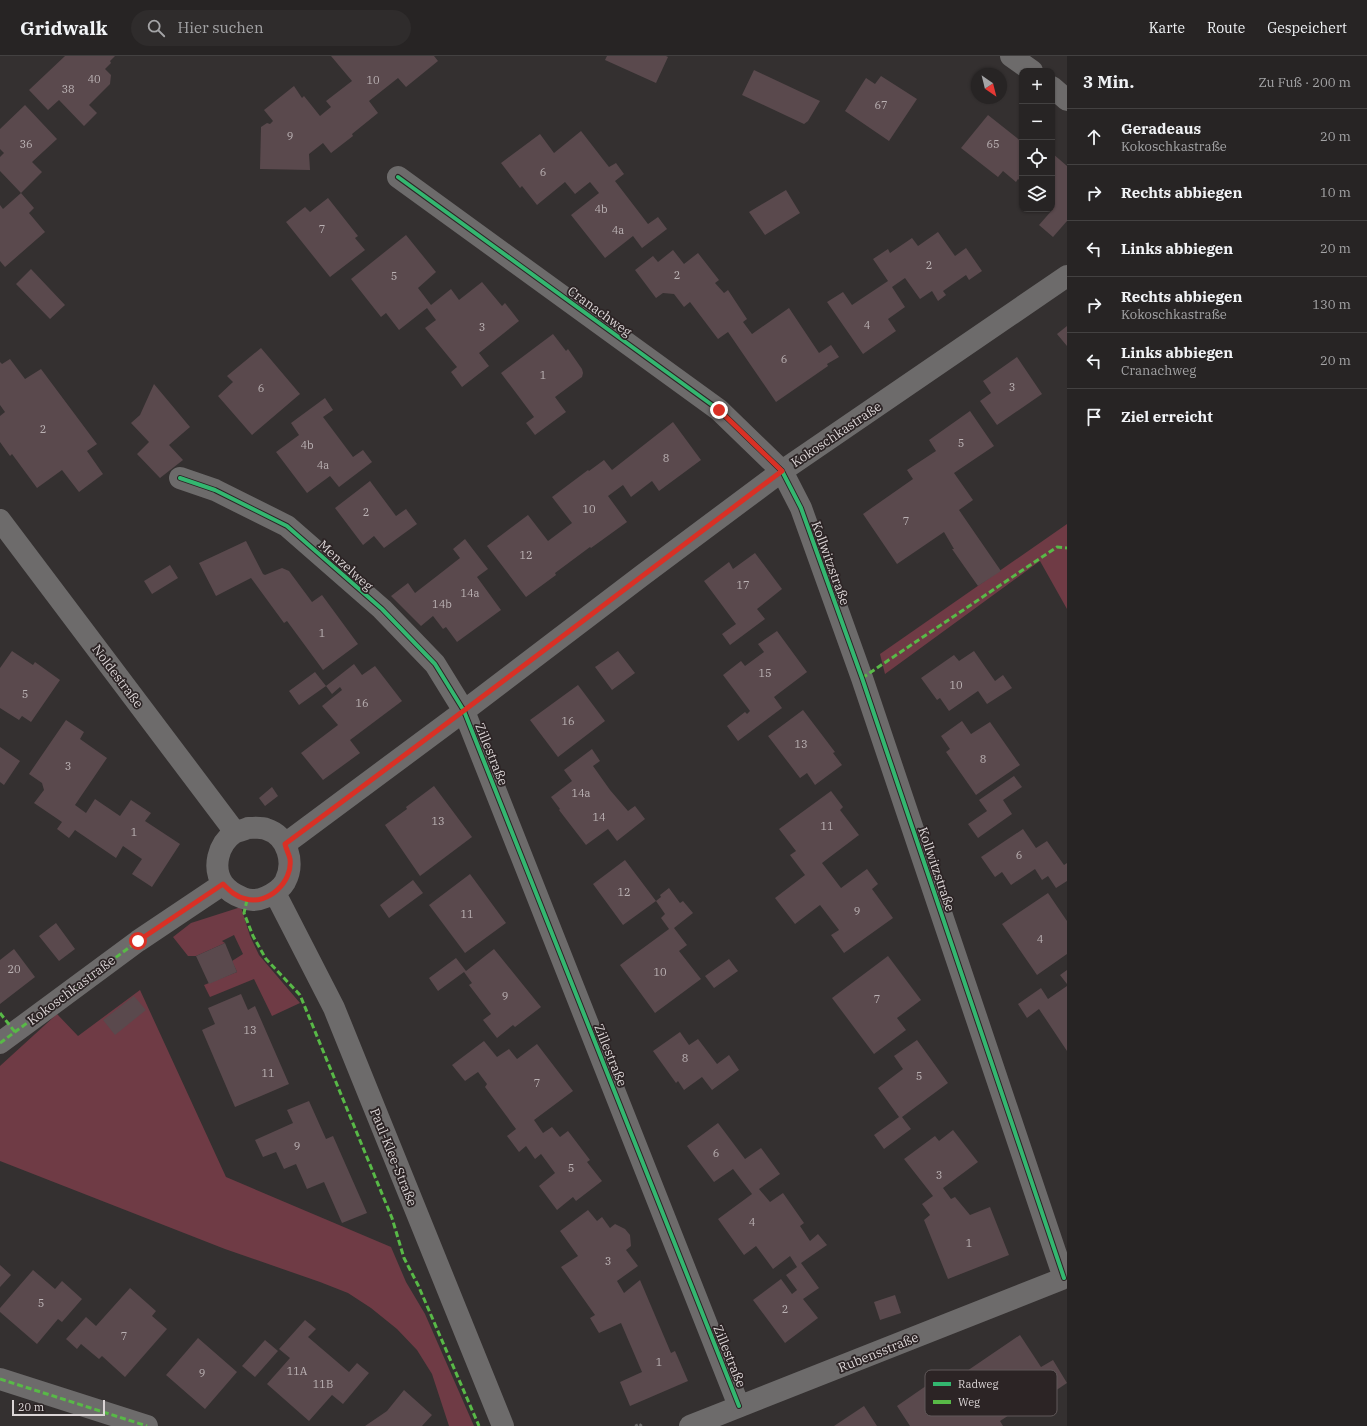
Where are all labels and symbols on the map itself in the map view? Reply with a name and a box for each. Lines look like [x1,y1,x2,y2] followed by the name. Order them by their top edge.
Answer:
[971,68,1007,104] north arrow
[87,72,101,86] house number: 40
[366,73,380,87] house number: 10
[61,82,75,96] house number: 38
[874,98,888,112] house number: 67
[287,129,293,143] house number: 9
[19,137,33,151] house number: 36
[986,137,1000,151] house number: 65
[540,165,546,179] house number: 6
[594,202,608,216] house number: 4b
[319,222,325,236] house number: 7
[612,223,624,237] house number: 4a
[926,258,932,272] house number: 2
[674,268,680,282] house number: 2
[391,269,397,283] house number: 5
[564,282,635,340] street label: Cranachweg
[864,318,871,332] house number: 4
[479,320,485,334] house number: 3
[781,352,787,366] house number: 6
[540,368,546,382] house number: 1
[1009,380,1015,394] house number: 3
[258,381,264,395] house number: 6
[788,398,885,471] street label: Kokoschkastraße
[710,401,728,419] route end
[40,422,46,436] house number: 2
[958,436,964,450] house number: 5
[300,438,314,452] house number: 4b
[663,451,669,465] house number: 8
[317,458,329,472] house number: 4a
[582,502,596,516] house number: 10
[363,505,369,519] house number: 2
[903,514,909,528] house number: 7
[807,519,854,608] street label: Kollwitzstraße
[315,536,377,594] street label: Menzelweg
[519,548,533,562] house number: 12
[736,578,750,592] house number: 17
[460,586,480,600] house number: 14a
[432,597,452,611] house number: 14b
[319,626,325,640] house number: 1
[88,641,147,711] street label: Noldestraße
[758,666,772,680] house number: 15
[949,678,963,692] house number: 10
[22,687,28,701] house number: 5
[355,696,369,710] house number: 16
[561,714,575,728] house number: 16
[471,720,512,788] street label: Zillestraße
[794,737,808,751] house number: 13
[980,752,986,766] house number: 8
[65,759,71,773] house number: 3
[571,786,591,800] house number: 14a
[592,810,606,824] house number: 14
[431,814,445,828] house number: 13
[820,819,834,833] house number: 11
[131,825,137,839] house number: 1
[914,825,959,914] street label: Kollwitzstraße
[1016,848,1022,862] house number: 6
[617,885,631,899] house number: 12
[854,904,860,918] house number: 9
[460,907,474,921] house number: 11
[129,932,147,950] route start
[1037,932,1044,946] house number: 4
[24,952,119,1029] street label: Kokoschkastraße
[7,962,21,976] house number: 20
[653,965,667,979] house number: 10
[502,989,508,1003] house number: 9
[874,992,880,1006] house number: 7
[590,1021,631,1089] street label: Zillestraße
[243,1023,257,1037] house number: 13
[682,1051,688,1065] house number: 8
[261,1066,275,1080] house number: 11
[916,1069,922,1083] house number: 5
[534,1076,540,1090] house number: 7
[366,1106,421,1209] street label: Paul-Klee-Straße
[294,1139,300,1153] house number: 9
[713,1146,719,1160] house number: 6
[568,1161,574,1175] house number: 5
[936,1168,942,1182] house number: 3
[749,1215,756,1229] house number: 4
[966,1236,972,1250] house number: 1
[605,1254,611,1268] house number: 3
[38,1296,44,1310] house number: 5
[782,1302,788,1316] house number: 2
[709,1322,750,1390] street label: Zillestraße
[121,1329,127,1343] house number: 7
[836,1329,921,1376] street label: Rubensstraße
[656,1355,662,1369] house number: 1
[287,1364,308,1378] house number: 11A
[199,1366,205,1380] house number: 9
[925,1370,1057,1416] legend
[313,1377,333,1391] house number: 11B
[958,1377,998,1391] text: Radweg
[958,1395,980,1409] text: Weg
[12,1398,105,1417] scale bar

